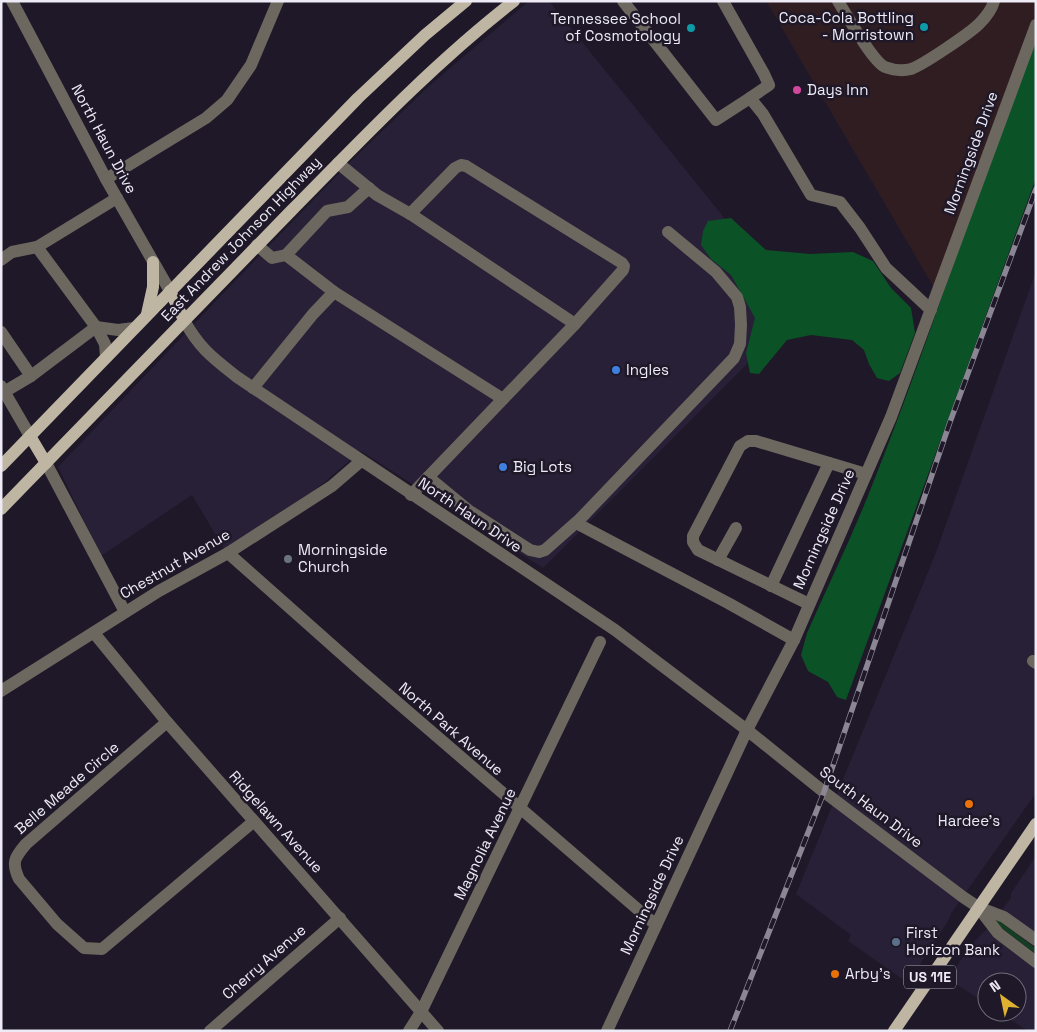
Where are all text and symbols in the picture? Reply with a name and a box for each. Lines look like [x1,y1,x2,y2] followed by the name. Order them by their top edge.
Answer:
[779,8,914,44] place label: Coca-Cola Bottling - Morristown
[551,9,681,45] place label: Tennessee School of Cosmotology
[918,21,930,33] marker: Coca-Cola Bottling - Morristown
[685,22,697,34] marker: Tennessee School of Cosmotology
[807,80,868,99] place label: Days Inn
[68,81,141,197] street label: North Haun Drive
[791,84,803,96] marker: Days Inn
[939,89,1002,217] street label: Morningside Drive
[157,152,324,325] street label: East Andrew Johnson Highway
[626,360,669,379] place label: Ingles
[610,364,622,376] marker: Ingles
[513,457,572,476] place label: Big Lots
[497,461,509,473] marker: Big Lots
[789,466,859,592] street label: Morningside Drive
[415,473,526,556] street label: North Haun Drive
[116,524,233,603] street label: Chestnut Avenue
[298,540,388,576] place label: Morningside Church
[282,553,294,565] marker: Morningside Church
[395,678,508,779] street label: North Park Avenue
[11,737,123,838] street label: Belle Meade Circle
[816,762,927,852] street label: South Haun Drive
[225,767,327,877] street label: Ridgelawn Avenue
[449,785,520,903] street label: Magnolia Avenue
[963,798,975,810] marker: Hardee's
[938,811,1000,830] place label: Hardee's
[616,832,688,957] street label: Morningside Drive
[218,920,310,1003] street label: Cherry Avenue
[906,923,1000,959] place label: First Horizon Bank
[890,936,902,948] marker: First Horizon Bank
[845,964,891,983] place label: Arby's
[904,966,956,989] road number: US 11E
[829,968,841,980] marker: Arby's
[977,972,1027,1022] north arrow
[986,976,1004,996] text: N

